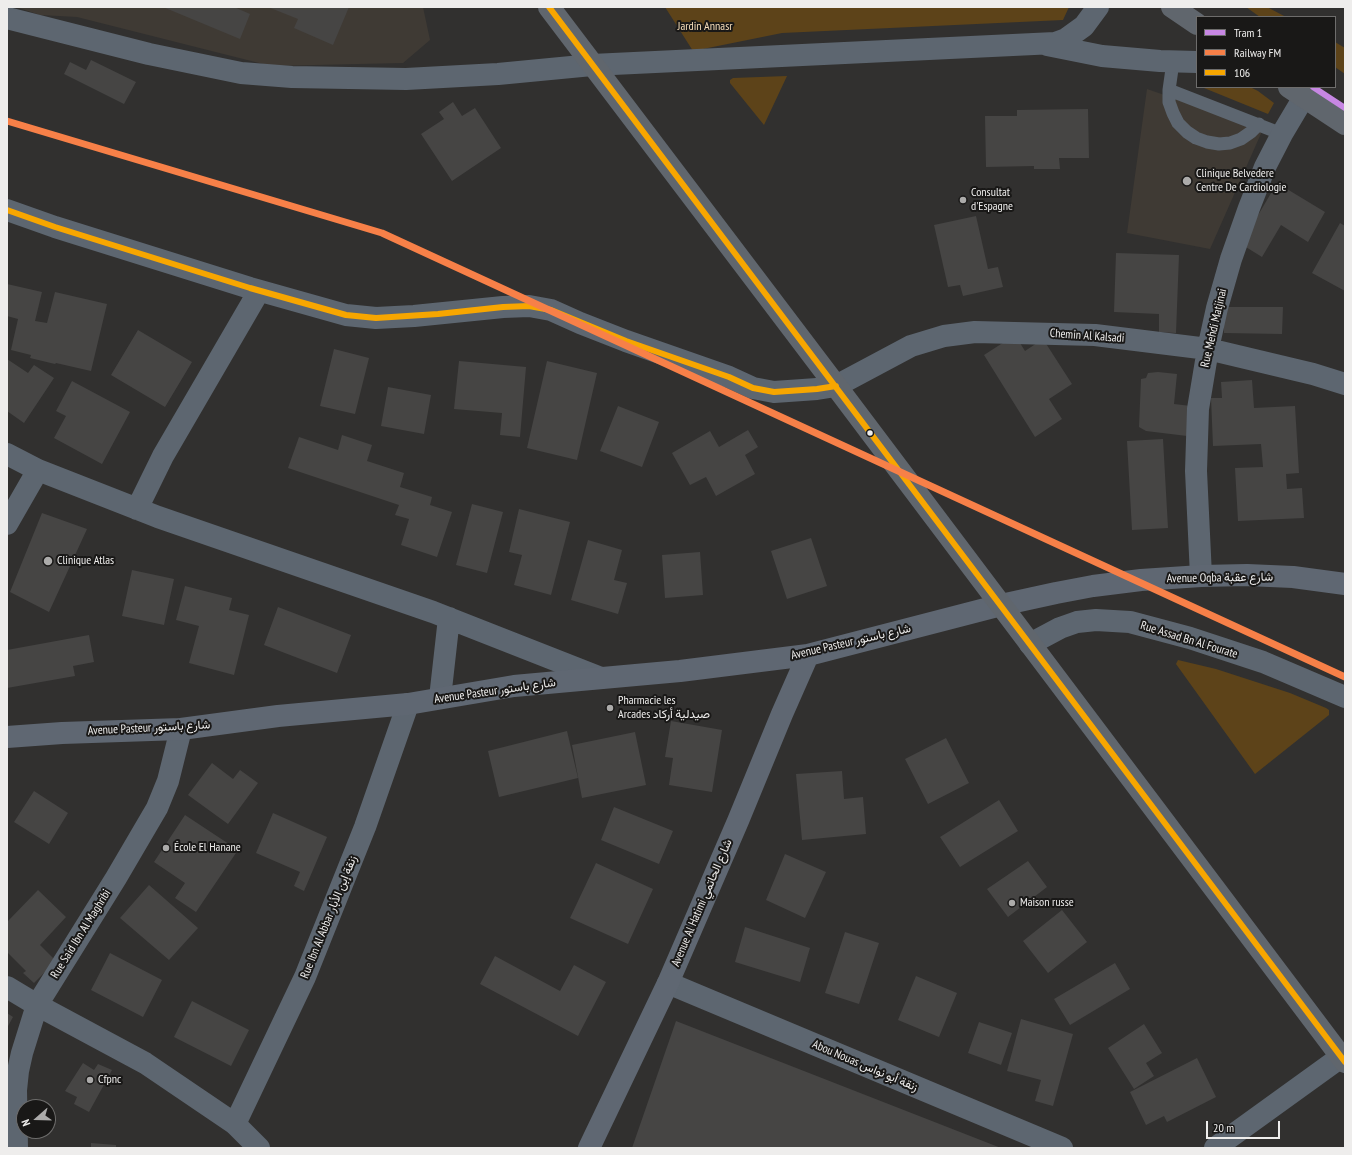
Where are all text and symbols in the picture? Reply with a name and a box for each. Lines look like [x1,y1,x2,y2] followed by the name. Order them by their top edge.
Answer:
[1196,16,1336,88] legend
[678,20,732,34] park label: Jardin Annasr
[1234,25,1262,40] text: Tram 1
[1234,45,1281,60] text: Railway FM
[1234,65,1250,80] text: 106
[1196,167,1286,195] place label: Clinique Belvedere Centre De Cardiologie
[1181,175,1193,187] marker: Clinique Belvedere Centre De Cardiologie
[971,186,1013,214] place label: Consultat d'Espagne
[958,195,968,205] marker: Consultat d'Espagne
[1198,287,1230,369] street label: Rue Mehdi Matjinai
[1049,326,1125,346] street label: Chemin Al Kalsadi
[865,428,875,438] unlabelled marker
[57,554,114,568] place label: Clinique Atlas
[42,555,54,567] marker: Clinique Atlas
[1167,570,1273,586] street label: Avenue Oqba شارع عقبة
[1139,618,1239,662] street label: Rue Assad Bn Al Fourate
[790,621,912,663] street label: Avenue Pasteur شارع باستور
[433,675,557,707] street label: Avenue Pasteur شارع باستور
[618,694,710,722] place label: Pharmacie les Arcades صيدلية أركاد
[605,703,615,713] marker: Pharmacie les Arcades صيدلية أركاد
[87,718,211,738] street label: Avenue Pasteur شارع باستور
[669,837,735,969] street label: Avenue Al Hatimi شارع الحاتمي
[174,841,241,855] place label: École El Hanane
[161,843,171,853] marker: École El Hanane
[298,853,360,981] street label: Rue Ibn Al Abbar زنقة إبن الأبار
[48,887,114,981] street label: Rue Said Ibn Al Maghribi
[1020,896,1074,910] place label: Maison russe
[1007,898,1017,908] marker: Maison russe
[810,1037,920,1095] street label: Abou Nouas زنقة أبو نواس
[98,1073,121,1087] place label: Cfpnc
[85,1075,95,1085] marker: Cfpnc
[16,1099,56,1139] north arrow
[1208,1113,1282,1139] scale bar
[18,1118,33,1128] text: N
[1213,1120,1234,1135] text: 20 m

